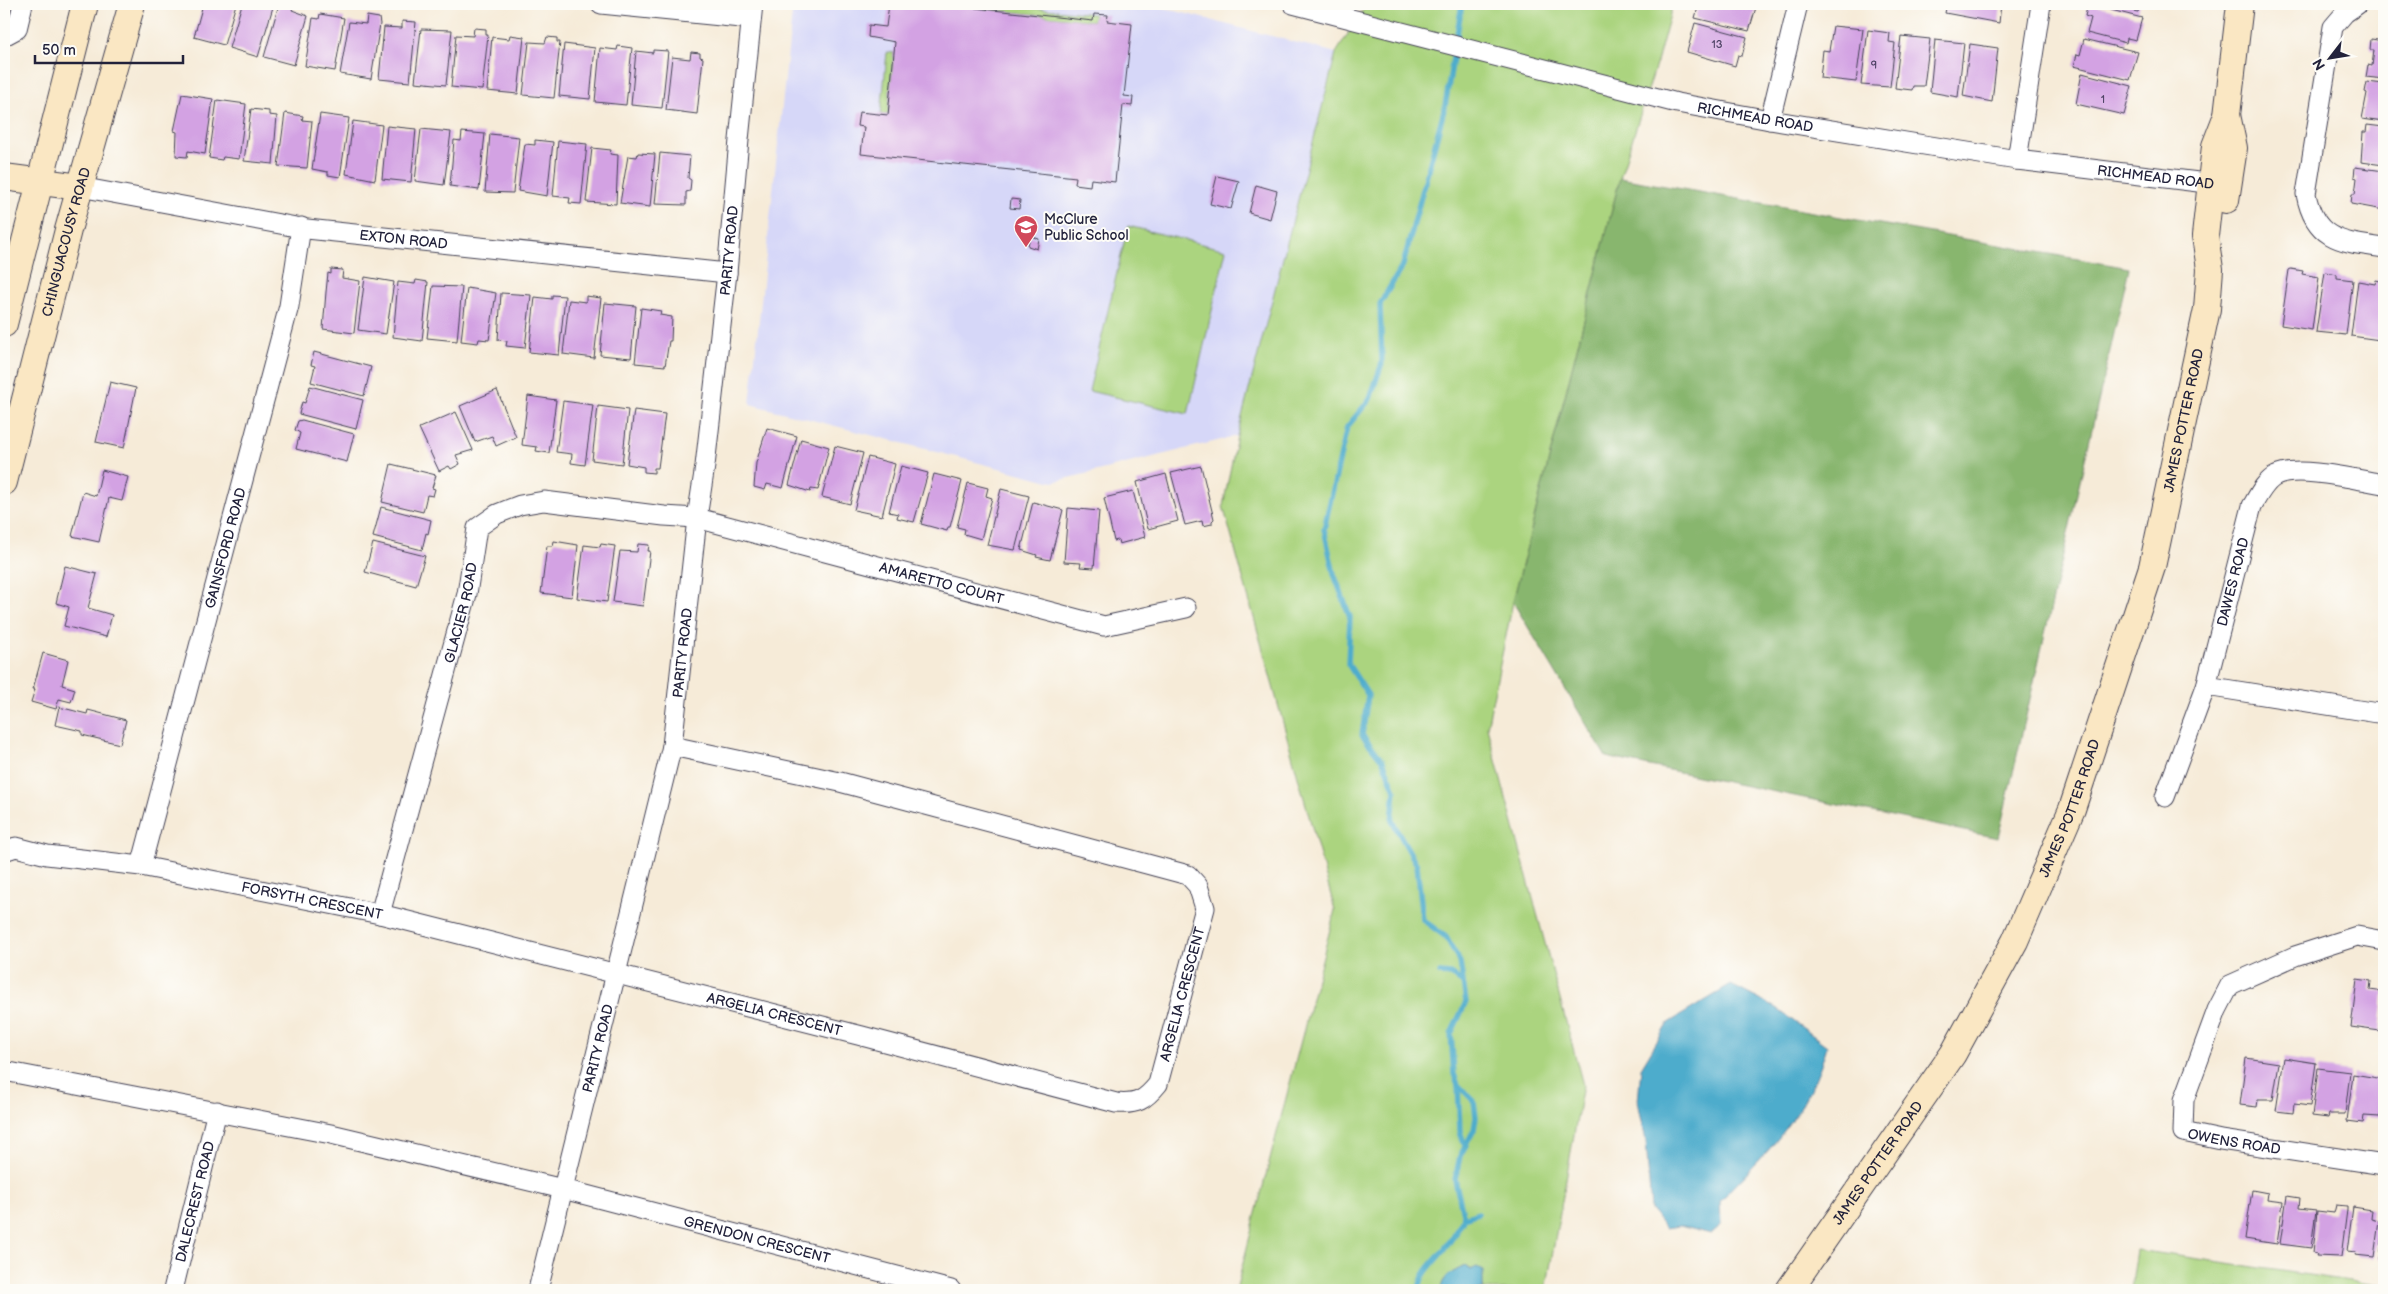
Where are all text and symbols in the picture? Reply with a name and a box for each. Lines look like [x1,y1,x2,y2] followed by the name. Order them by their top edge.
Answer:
[35,32,182,64] scale bar
[2306,32,2356,82] north arrow
[1711,38,1723,51] house number: 13
[42,41,76,60] text: 50 m
[2309,56,2329,73] text: N
[1871,59,1877,72] house number: 9
[2101,93,2105,106] house number: 1
[1696,98,1814,135] street label: RICHMEAD ROAD
[2096,161,2215,192] street label: RICHMEAD ROAD
[38,165,94,318] street label: CHINGUACOUSY ROAD
[716,205,742,296] street label: PARITY ROAD
[1044,211,1129,244] place label: McClure Public School
[1013,214,1039,248] school or university icon: McClure Public School
[359,226,449,252] street label: EXTON ROAD
[2160,347,2207,494] street label: JAMES POTTER ROAD
[201,486,249,610] street label: GAINSFORD ROAD
[2213,536,2252,628] street label: DAWES ROAD
[878,558,1006,608] street label: AMARETTO COURT
[440,561,480,665] street label: GLACIER ROAD
[669,607,696,699] street label: PARITY ROAD
[2035,737,2103,880] street label: JAMES POTTER ROAD
[240,878,385,923] street label: FORSYTH CRESCENT
[1156,924,1208,1063] street label: ARGELIA CRESCENT
[705,989,844,1039] street label: ARGELIA CRESCENT
[579,1002,617,1094] street label: PARITY ROAD
[1829,1098,1926,1228] street label: JAMES POTTER ROAD
[2186,1125,2282,1158] street label: OWENS ROAD
[172,1139,218,1264] street label: DALECREST ROAD
[682,1212,833,1267] street label: GRENDON CRESCENT

